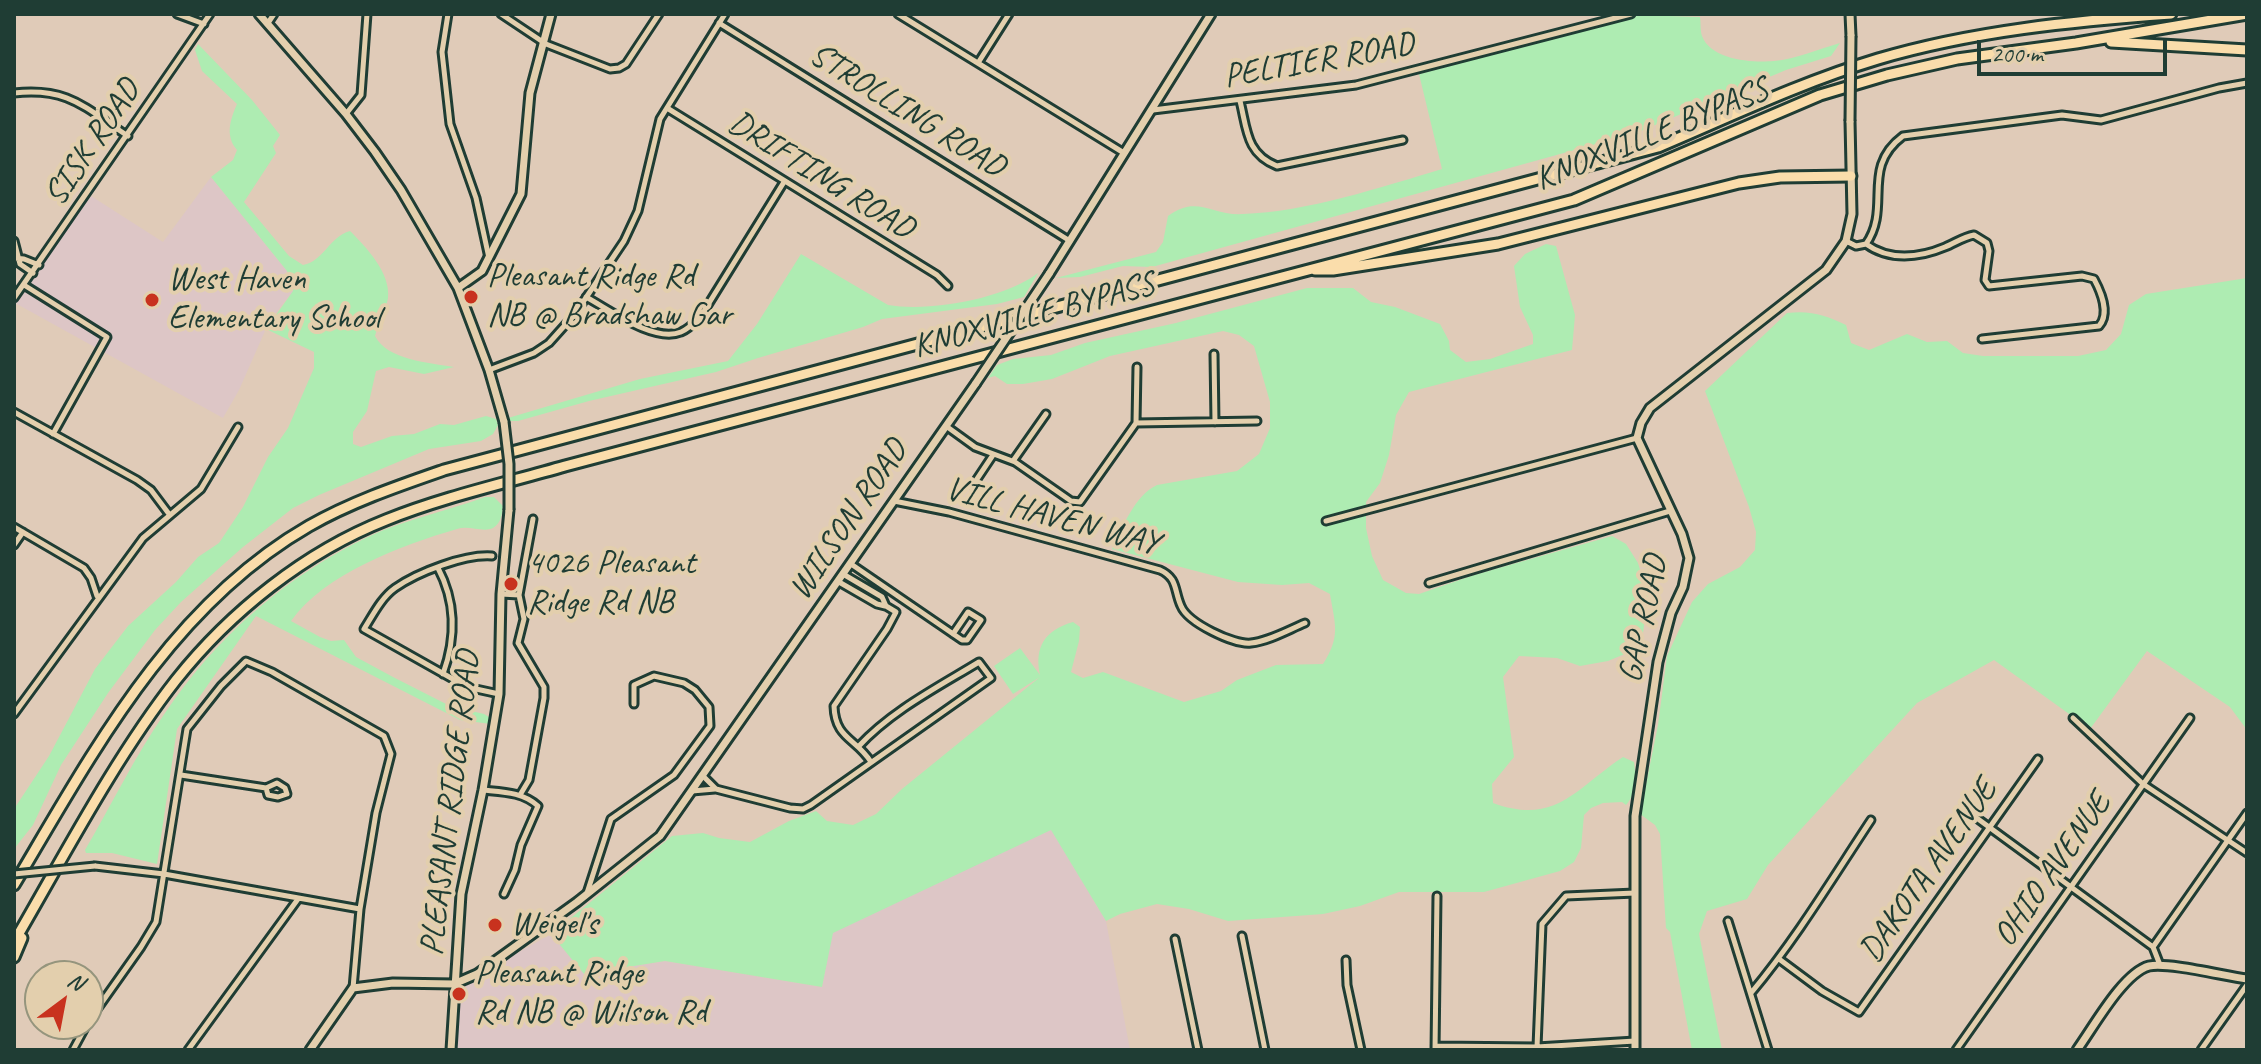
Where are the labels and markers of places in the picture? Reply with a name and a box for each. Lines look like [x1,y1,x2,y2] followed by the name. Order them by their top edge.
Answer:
[487,257,732,336] place label: Pleasant Ridge Rd NB @ Bradshaw Gar
[168,260,380,340] place label: West Haven Elementary School
[462,288,480,306] marker: Pleasant Ridge Rd NB @ Bradshaw Gar
[143,291,161,309] marker: West Haven Elementary School
[527,544,695,624] place label: 4026 Pleasant Ridge Rd NB
[502,575,520,593] marker: 4026 Pleasant Ridge Rd NB
[511,905,598,945] place label: Weigel's
[486,916,504,934] marker: Weigel's
[475,954,707,1034] place label: Pleasant Ridge Rd NB @ Wilson Rd
[450,985,468,1003] marker: Pleasant Ridge Rd NB @ Wilson Rd

